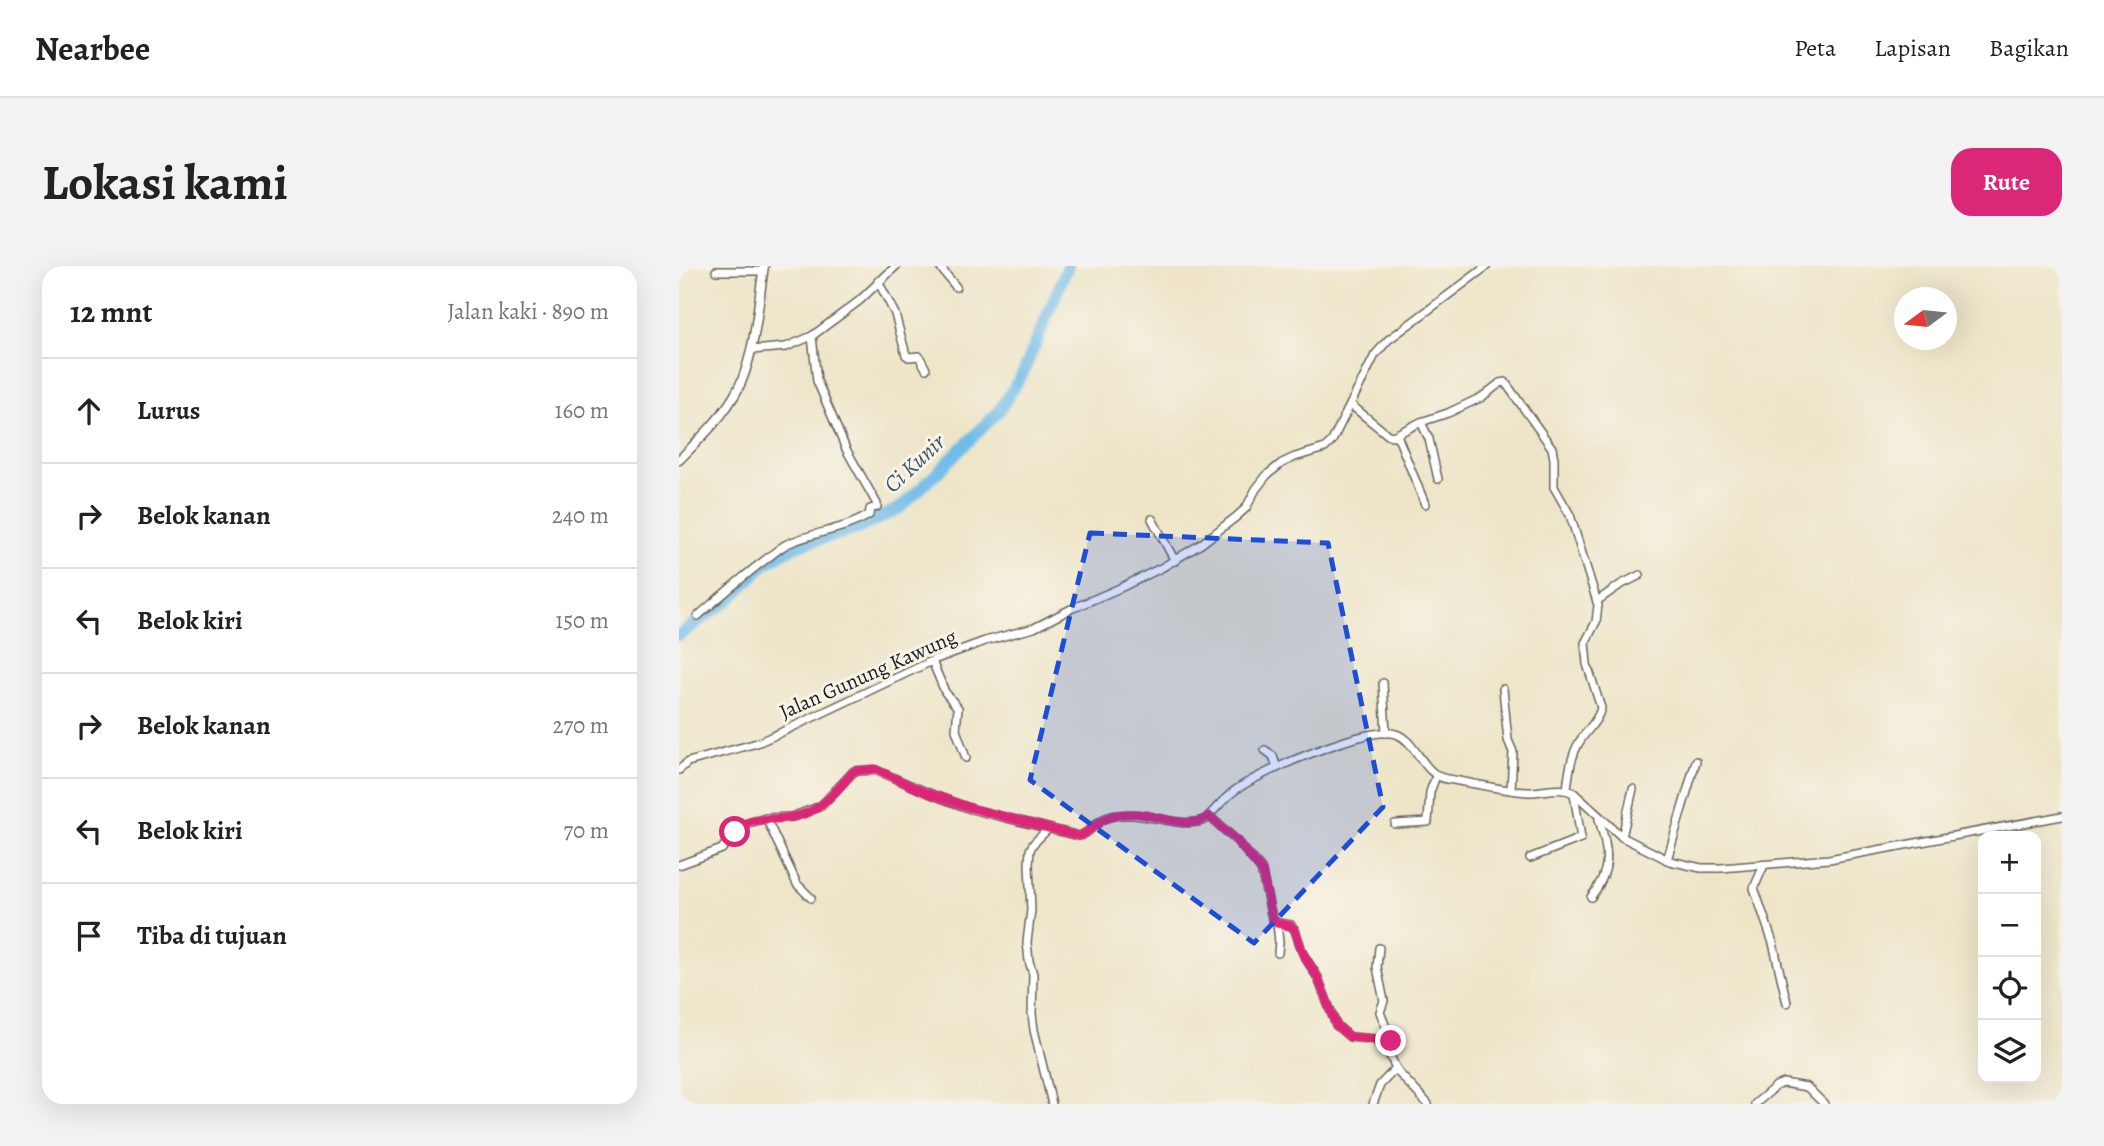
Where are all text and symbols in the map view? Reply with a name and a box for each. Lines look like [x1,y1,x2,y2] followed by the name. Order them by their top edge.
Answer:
[35,26,150,71] text: Nearbee
[1794,32,1836,64] text: Peta
[1874,32,1951,64] text: Lapisan
[1989,32,2069,64] text: Bagikan
[1951,148,2062,216] button: Rute
[42,149,288,216] text: Lokasi kami
[1894,287,1957,350] north arrow
[70,292,152,332] text: 12 mnt
[447,296,609,327] text: Jalan kaki · 890 m
[70,392,108,430] icon: ahead
[137,393,200,428] text: Lurus
[555,395,609,426] text: 160 m
[877,426,952,500] water label: Ci Kunir
[70,497,108,535] icon: right
[137,498,271,533] text: Belok kanan
[552,500,609,531] text: 240 m
[70,602,108,640] icon: left
[137,603,243,638] text: Belok kiri
[555,605,609,636] text: 150 m
[775,622,961,726] street label: Jalan Gunung Kawung
[70,707,108,745] icon: right
[137,708,271,743] text: Belok kanan
[552,710,609,741] text: 270 m
[70,812,108,850] icon: left
[137,813,243,848] text: Belok kiri
[563,815,609,846] text: 70 m
[719,816,750,847] route start
[1978,831,2041,1083] map controls
[1978,831,2041,894] button: +
[1978,894,2041,957] button: −
[70,917,108,955] icon: arrive
[137,918,287,953] text: Tiba di tujuan
[1978,957,2041,1020] button: locate
[1978,1020,2041,1083] button: layers
[1375,1025,1406,1056] route end

